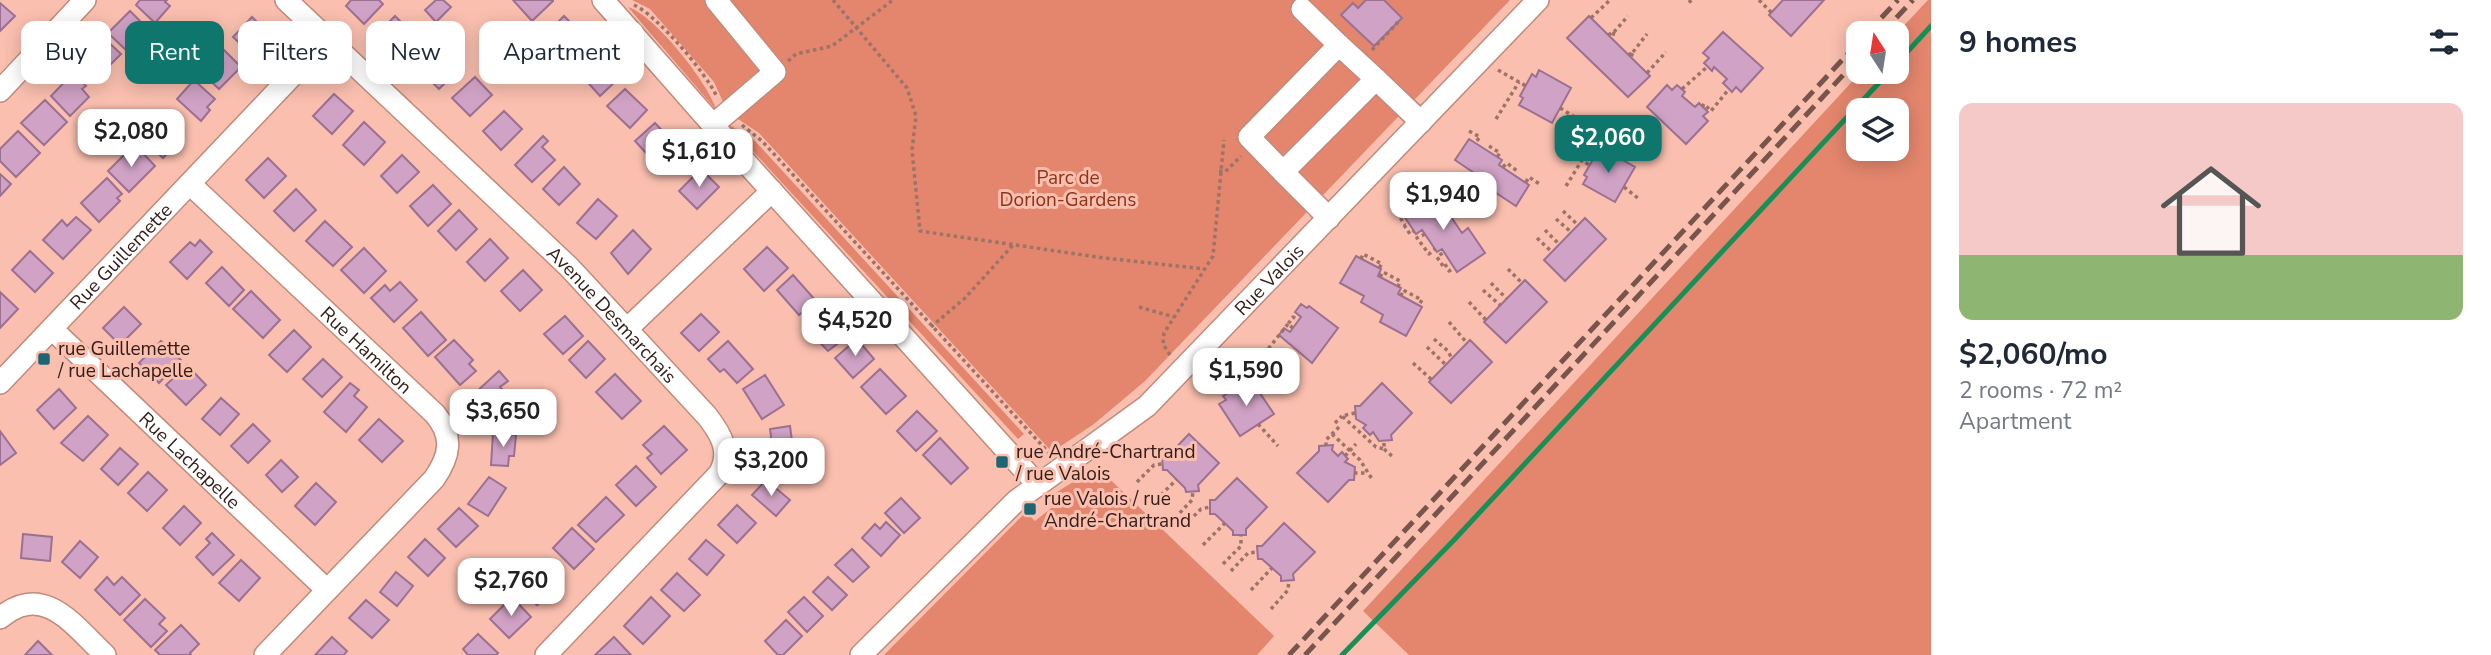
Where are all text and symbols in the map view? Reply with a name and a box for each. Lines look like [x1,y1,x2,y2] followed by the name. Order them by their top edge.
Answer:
[21,21,111,84] chip: Buy
[125,21,224,84] chip: Rent
[238,21,352,84] chip: Filters
[366,21,465,84] chip: New
[479,21,644,84] chip: Apartment
[1846,21,1909,84] north arrow
[1846,21,1909,161] map controls
[1959,22,2077,63] text: 9 homes
[2425,23,2463,61] icon: filters
[1846,98,1909,161] button: layers
[74,110,188,169] pin: $2,080
[94,116,168,147] text: $2,080
[1551,116,1665,175] pin: $2,060
[1571,122,1645,153] text: $2,060
[642,130,756,189] pin: $1,610
[662,136,736,167] text: $1,610
[2148,148,2274,274] icon: home
[1000,165,1136,213] park label: Parc de Dorion-Gardens
[1386,173,1500,232] pin: $1,940
[1406,179,1480,210] text: $1,940
[64,198,178,316] street label: Rue Guillemette
[1229,239,1310,322] street label: Rue Valois
[541,241,682,389] street label: Avenue Desmarchais
[798,298,912,358] pin: $4,520
[314,301,417,400] street label: Rue Hamilton
[818,305,892,336] text: $4,520
[1959,334,2108,375] text: $2,060/mo
[57,336,193,384] place label: rue Guillemette / rue Lachapelle
[1189,348,1303,408] pin: $1,590
[36,351,52,367] marker: rue Guillemette / rue Lachapelle
[1209,355,1283,386] text: $1,590
[1959,375,2122,406] text: 2 rooms · 72 m²
[446,390,560,449] pin: $3,650
[466,396,540,427] text: $3,650
[133,406,246,515] street label: Rue Lachapelle
[1959,406,2071,437] text: Apartment
[714,438,828,498] pin: $3,200
[1015,439,1195,487] place label: rue André-Chartrand / rue Valois
[734,445,808,476] text: $3,200
[994,454,1010,470] marker: rue André-Chartrand / rue Valois
[1044,486,1191,534] place label: rue Valois / rue André-Chartrand
[1022,501,1038,517] marker: rue Valois / rue André-Chartrand
[454,558,568,618] pin: $2,760
[474,565,548,596] text: $2,760

